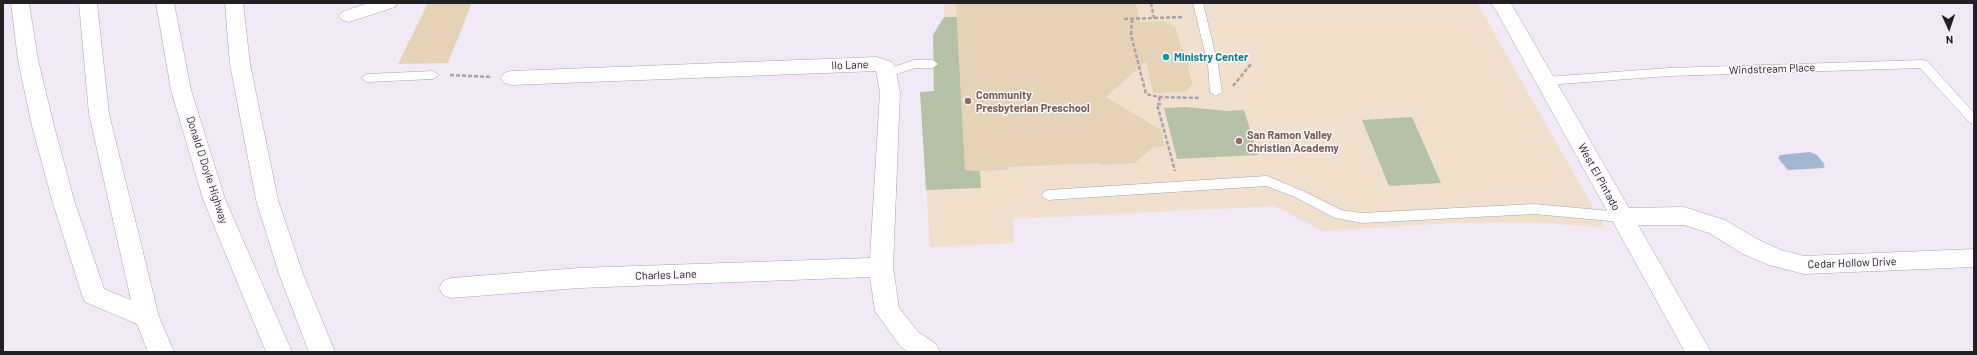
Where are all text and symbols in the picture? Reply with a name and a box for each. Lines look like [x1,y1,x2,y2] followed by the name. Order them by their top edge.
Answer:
[1929,8,1969,48] north arrow
[1946,34,1954,47] text: N
[1174,50,1248,64] place label: Ministry Center
[1161,52,1171,62] marker: Ministry Center
[831,58,869,72] street label: Ilo Lane
[1729,61,1815,77] street label: Windstream Place
[976,88,1090,114] place label: Community Presbyterian Preschool
[963,96,973,106] marker: Community Presbyterian Preschool
[183,114,231,226] street label: Donald D Doyle Highway
[1247,128,1339,154] place label: San Ramon Valley Christian Academy
[1234,136,1244,146] marker: San Ramon Valley Christian Academy
[1575,141,1623,213] street label: West El Pintado
[1807,255,1897,271] street label: Cedar Hollow Drive
[635,267,697,283] street label: Charles Lane

